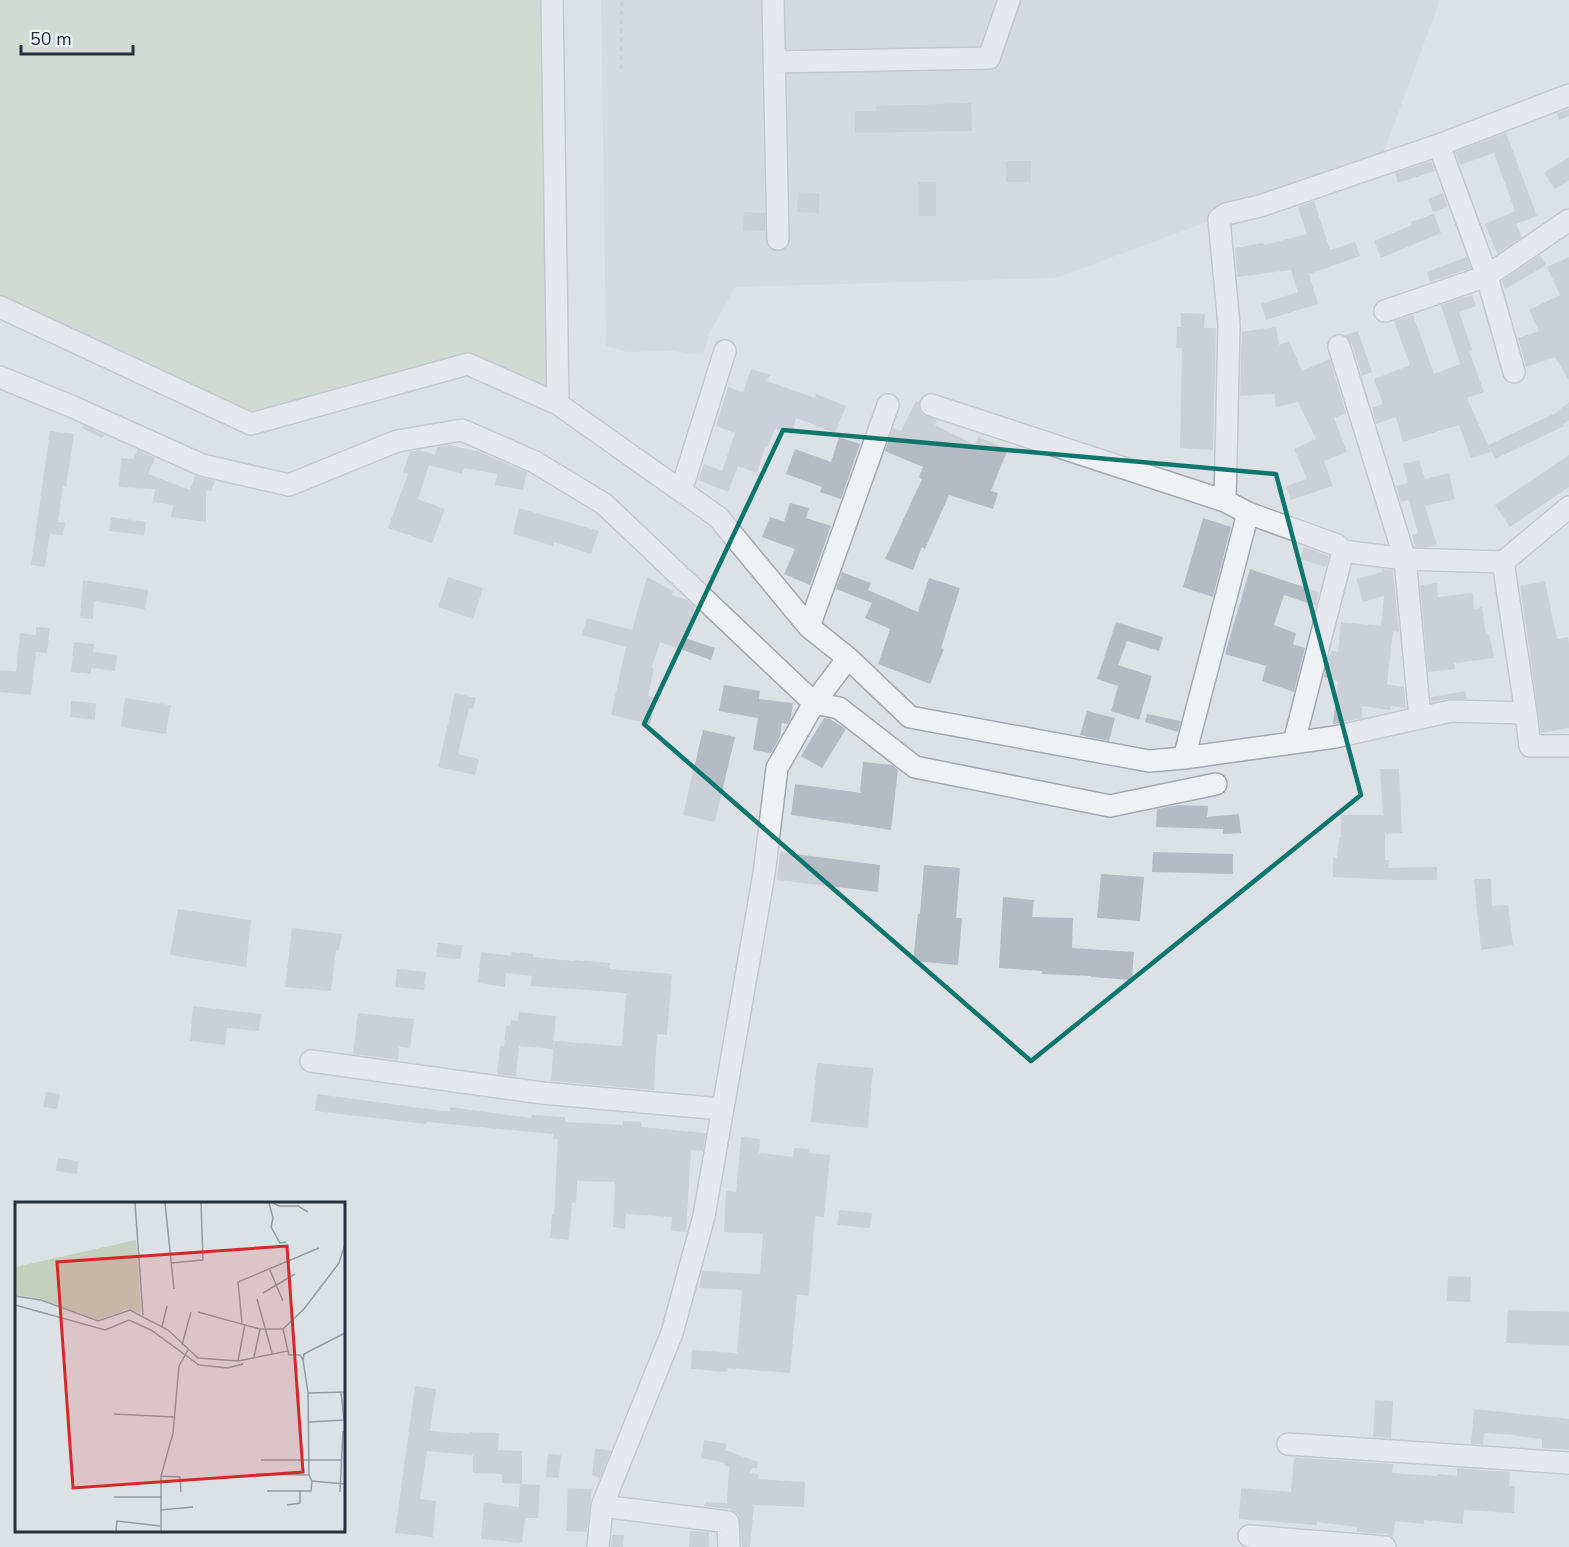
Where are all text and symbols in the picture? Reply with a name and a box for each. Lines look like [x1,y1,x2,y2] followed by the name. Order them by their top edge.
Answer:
[21,18,134,56] scale bar
[30,27,72,51] text: 50 m
[15,1202,345,1532] inset map

